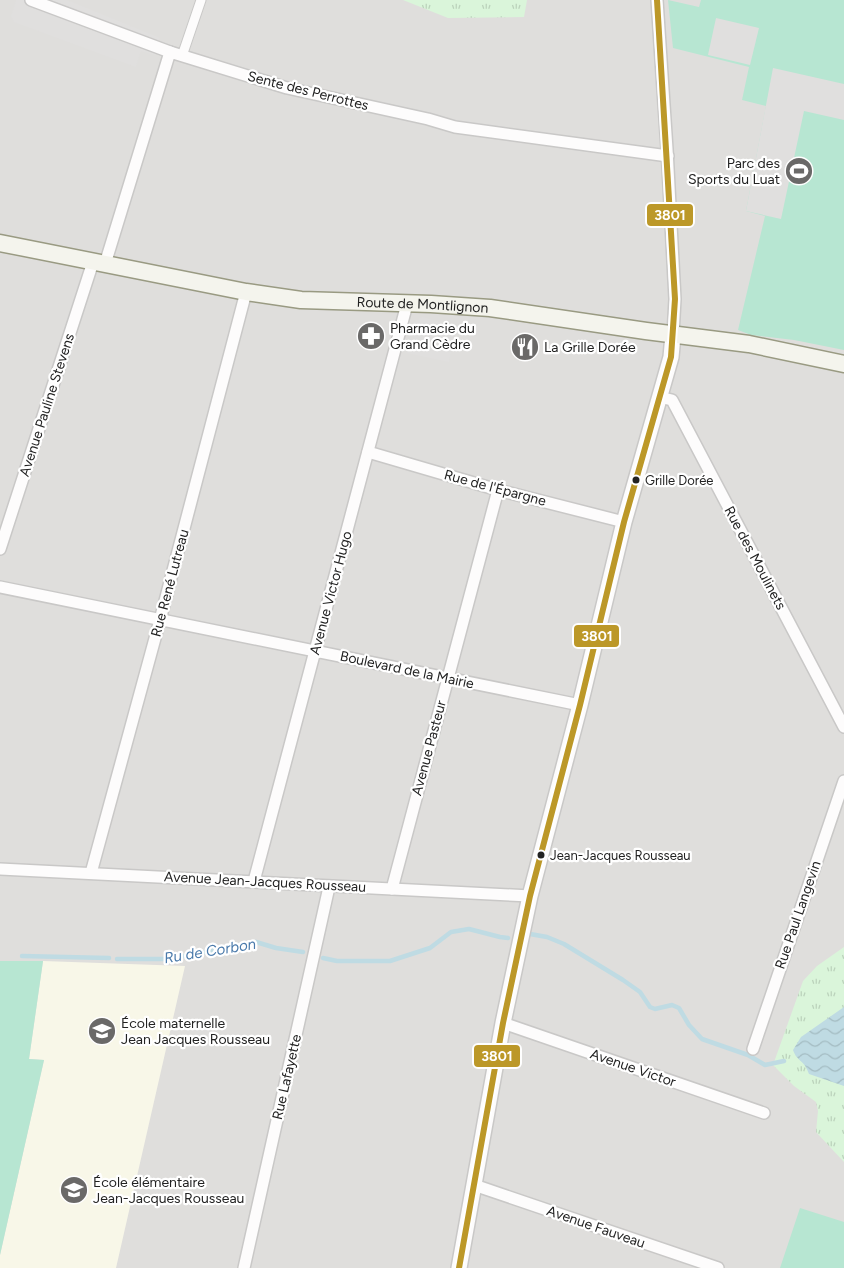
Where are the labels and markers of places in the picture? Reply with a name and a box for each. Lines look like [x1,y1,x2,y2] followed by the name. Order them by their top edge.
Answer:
[688,155,780,188] place label: Parc des Sports du Luat
[784,156,814,186] sports icon: Parc des Sports du Luat
[390,320,475,353] place label: Pharmacie du Grand Cèdre
[356,321,386,351] pharmacy icon: Pharmacie du Grand Cèdre
[510,332,540,362] restaurant icon: La Grille Dorée
[544,339,636,356] place label: La Grille Dorée
[645,473,713,488] place label: Grille Dorée
[631,475,641,485] marker: Grille Dorée
[550,848,691,863] place label: Jean-Jacques Rousseau
[536,850,546,860] marker: Jean-Jacques Rousseau
[121,1015,270,1048] place label: École maternelle Jean Jacques Rousseau
[87,1016,117,1046] school or university icon: École maternelle Jean Jacques Rousseau
[93,1174,244,1207] place label: École élémentaire Jean-Jacques Rousseau
[59,1175,89,1205] school or university icon: École élémentaire Jean-Jacques Rousseau

